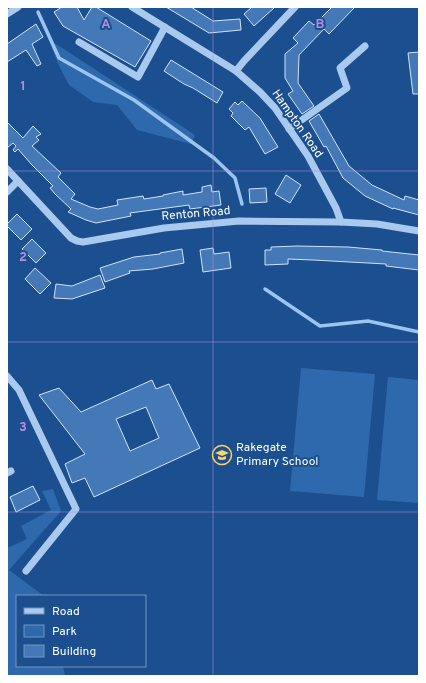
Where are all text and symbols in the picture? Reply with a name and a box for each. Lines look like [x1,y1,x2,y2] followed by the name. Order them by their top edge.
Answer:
[101,17,111,33] text: A
[316,17,325,33] text: B
[20,79,26,95] text: 1
[268,87,326,161] street label: Hampton Road
[161,203,231,225] street label: Renton Road
[19,250,27,266] text: 2
[19,420,27,436] text: 3
[236,440,319,470] place label: Rakegate Primary School
[211,444,233,466] school or university icon: Rakegate Primary School
[16,595,146,667] legend
[52,604,80,620] text: Road
[52,624,77,640] text: Park
[52,644,96,660] text: Building

